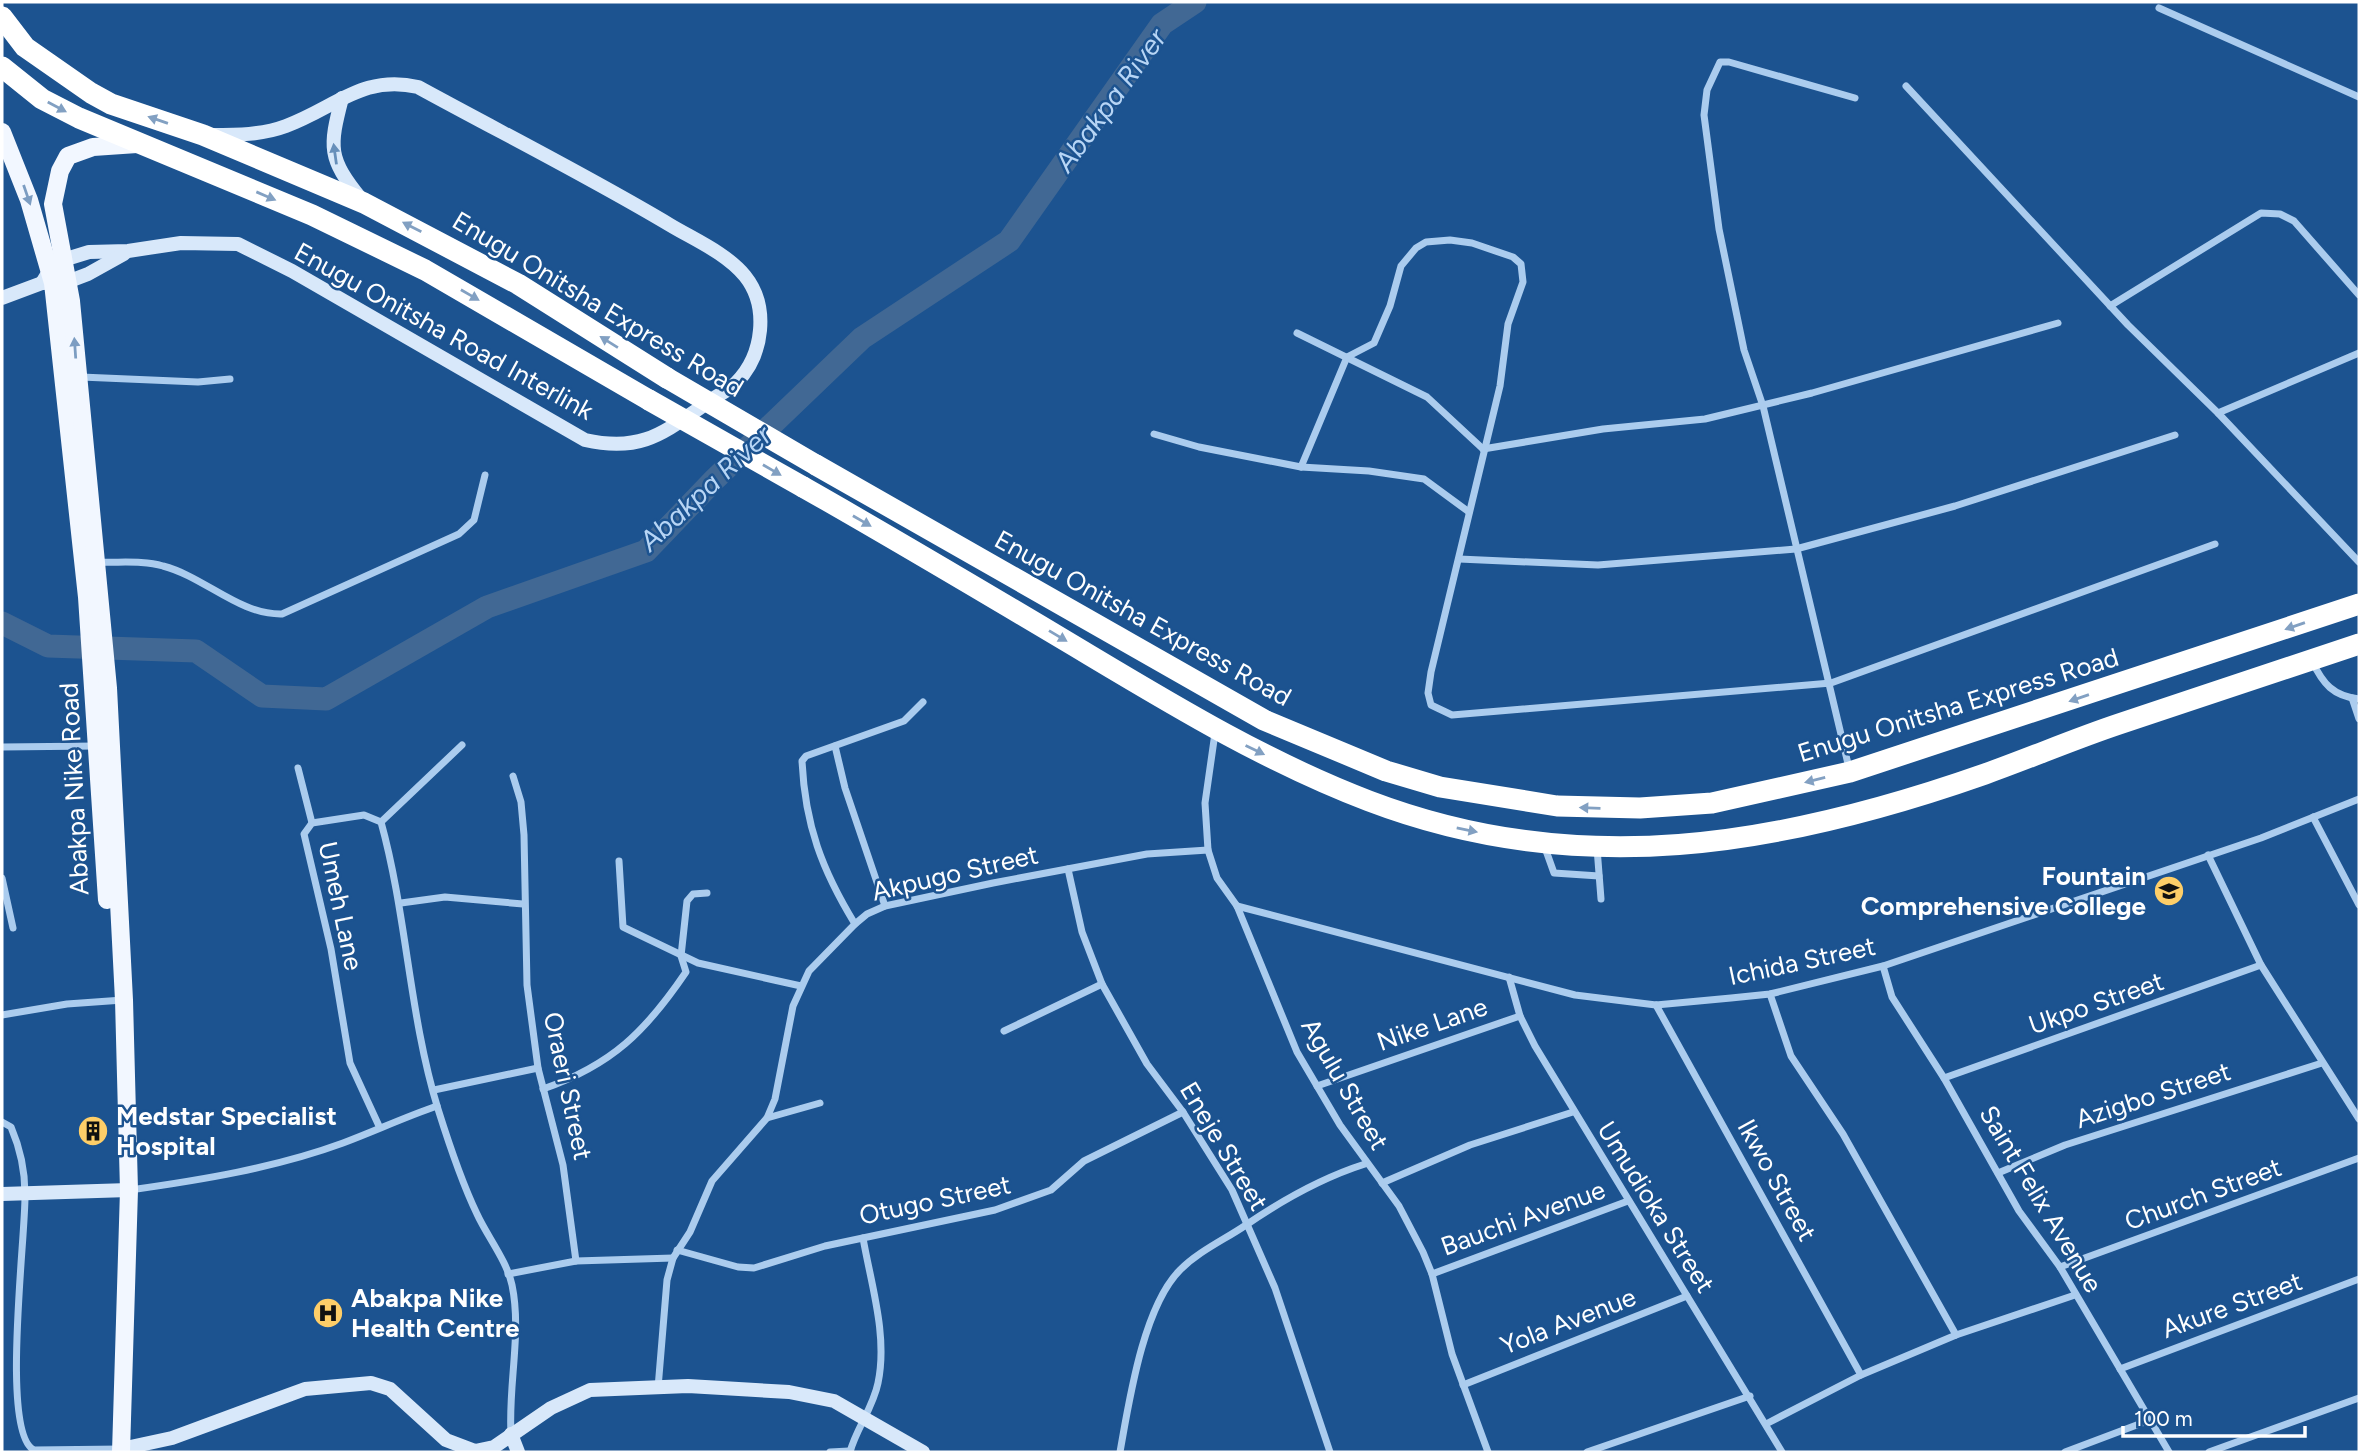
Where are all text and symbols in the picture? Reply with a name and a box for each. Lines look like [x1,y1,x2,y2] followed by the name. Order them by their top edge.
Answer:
[1046,21,1174,179] water label: Abakpa River
[47,100,67,112] one-way arrow
[147,114,168,125] one-way arrow
[329,143,340,165] one-way arrow
[22,185,33,206] one-way arrow
[256,190,277,201] one-way arrow
[447,204,749,404] street label: Enugu Onitsha Express Road
[402,222,422,233] one-way arrow
[289,235,599,427] street label: Enugu Onitsha Road Interlink
[460,289,480,301] one-way arrow
[599,335,618,348] one-way arrow
[69,337,80,359] one-way arrow
[631,417,779,559] water label: Abakpa River
[762,464,782,476] one-way arrow
[852,515,872,527] one-way arrow
[989,523,1297,713] street label: Enugu Onitsha Express Road
[2284,621,2305,631] one-way arrow
[1048,630,1067,642] one-way arrow
[1794,641,2122,769] street label: Enugu Onitsha Express Road
[52,682,96,896] street label: Abakpa Nike Road
[2068,693,2089,704] one-way arrow
[1245,744,1265,756] one-way arrow
[1804,775,1826,786] one-way arrow
[1579,802,1601,813] one-way arrow
[1456,824,1478,835] one-way arrow
[869,838,1041,908] street label: Akpugo Street
[312,839,370,973] street label: Umeh Lane
[1861,860,2146,922] place label: Fountain Comprehensive College
[2152,874,2186,908] school or university icon: Fountain Comprehensive College
[1726,930,1879,992] street label: Ichida Street
[2024,965,2168,1041] street label: Ukpo Street
[1373,990,1491,1058] street label: Nike Lane
[537,1009,599,1163] street label: Oraeri Street
[1294,1012,1396,1156] street label: Agulu Street
[2071,1055,2235,1135] street label: Azigbo Street
[1173,1076,1275,1216] street label: Eneje Street
[116,1100,337,1162] place label: Medstar Specialist Hospital
[1973,1100,2109,1298] street label: Saint Felix Avenue
[76,1114,110,1148] building icon: Medstar Specialist Hospital
[1731,1114,1824,1247] street label: Ikwo Street
[1590,1115,1722,1299] street label: Umudioka Street
[2120,1151,2286,1237] street label: Church Street
[856,1168,1014,1232] street label: Otugo Street
[1436,1173,1610,1263] street label: Bauchi Avenue
[2157,1265,2307,1345] street label: Akure Street
[1496,1281,1640,1361] street label: Yola Avenue
[351,1282,519,1344] place label: Abakpa Nike Health Centre
[311,1296,345,1330] hospital icon: Abakpa Nike Health Centre
[2123,1394,2305,1438] scale bar
[2134,1406,2193,1431] text: 100 m

